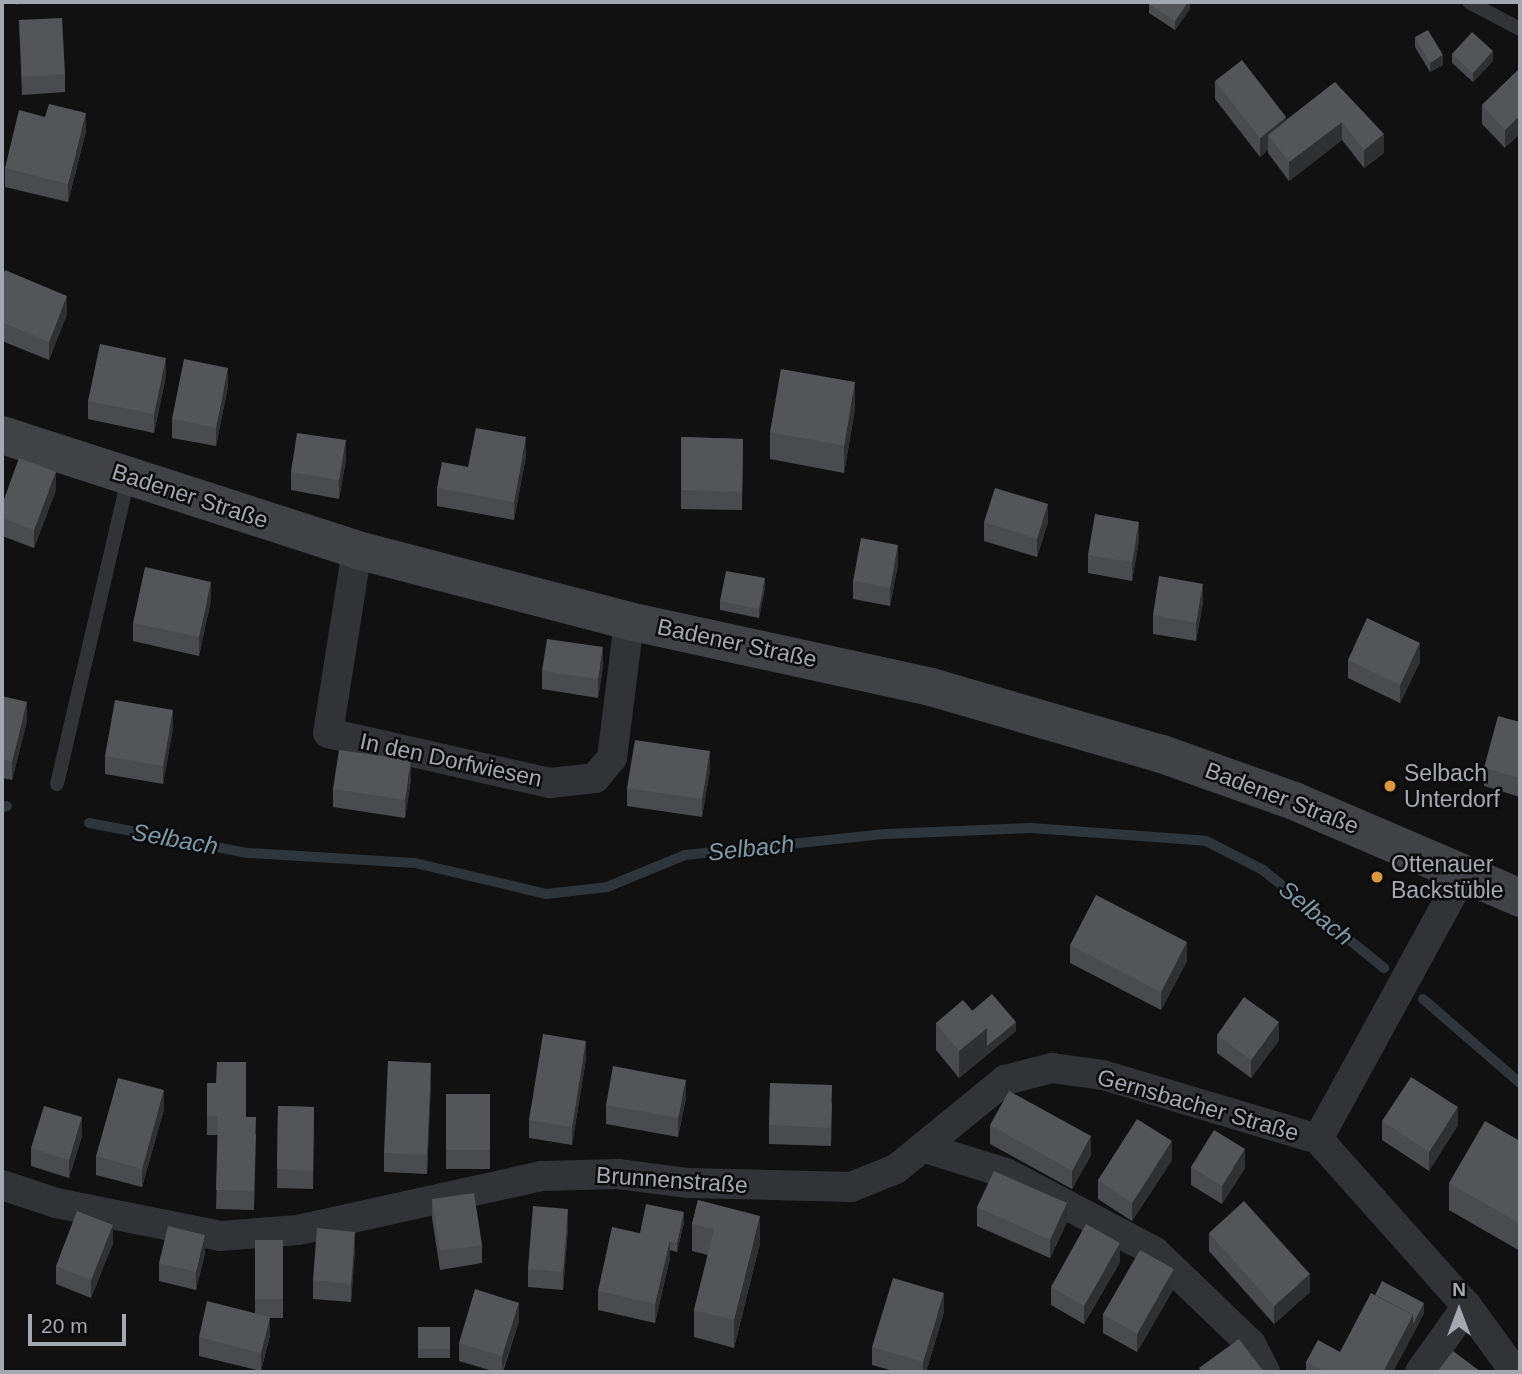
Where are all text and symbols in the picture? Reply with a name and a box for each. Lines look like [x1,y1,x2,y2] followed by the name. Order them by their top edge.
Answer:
[109,458,271,534] street label: Badener Straße
[655,613,819,673] street label: Badener Straße
[357,727,545,793] street label: In den Dorfwiesen
[1201,756,1363,840] street label: Badener Straße
[1404,759,1500,813] place label: Selbach Unterdorf
[1382,778,1398,794] marker: Selbach Unterdorf
[130,817,220,861] water label: Selbach
[706,829,796,867] water label: Selbach
[1391,850,1504,904] place label: Ottenauer Backstüble
[1369,869,1385,885] marker: Ottenauer Backstüble
[1273,875,1359,951] water label: Selbach
[1094,1063,1302,1147] street label: Gernsbacher Straße
[595,1161,749,1199] street label: Brunnenstraße
[1424,1276,1494,1346] north arrow
[1452,1279,1466,1300] text: N
[32,1300,130,1344] scale bar
[41,1314,88,1337] text: 20 m

